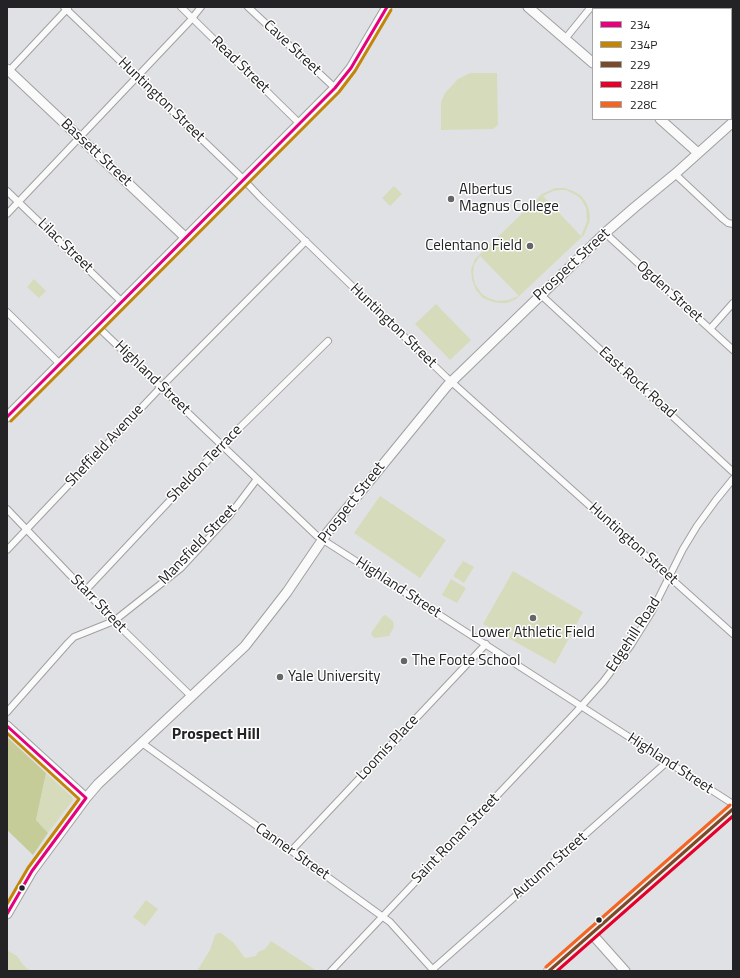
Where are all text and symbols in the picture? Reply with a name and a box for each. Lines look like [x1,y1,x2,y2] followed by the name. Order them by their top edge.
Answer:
[592,8,732,120] legend
[630,15,650,34] text: 234
[259,17,325,79] street label: Cave Street
[207,33,273,97] street label: Read Street
[630,35,657,54] text: 234P
[114,54,208,146] street label: Huntington Street
[630,55,650,74] text: 229
[630,75,658,94] text: 228H
[630,95,657,114] text: 228C
[57,115,135,191] street label: Bassett Street
[459,181,559,216] place label: Albertus Magnus College
[446,194,456,204] marker: Albertus Magnus College
[34,215,96,277] street label: Lilac Street
[530,225,614,305] street label: Prospect Street
[425,237,522,255] place label: Celentano Field
[525,241,535,251] marker: Celentano Field
[632,257,706,327] street label: Ogden Street
[346,280,440,372] street label: Huntington Street
[110,337,194,419] street label: Highland Street
[595,344,679,422] street label: East Rock Road
[62,401,148,491] street label: Sheffield Avenue
[164,422,246,506] street label: Sheldon Terrace
[315,459,389,547] street label: Prospect Street
[585,499,681,589] street label: Huntington Street
[155,501,241,589] street label: Mansfield Street
[352,554,444,622] street label: Highland Street
[66,571,130,637] street label: Starr Street
[603,594,665,676] street label: Edgehill Road
[528,613,538,623] marker: Lower Athletic Field
[471,624,595,642] place label: Lower Athletic Field
[412,652,520,670] place label: The Foote School
[399,656,409,666] marker: The Foote School
[288,668,381,686] place label: Yale University
[275,672,285,682] marker: Yale University
[353,712,423,784] street label: Loomis Place
[172,725,260,745] district label: Prospect Hill
[624,730,716,798] street label: Highland Street
[408,790,504,888] street label: Saint Ronan Street
[251,820,333,884] street label: Canner Street
[509,829,591,903] street label: Autumn Street
[17,883,27,893] unlabelled marker
[594,915,604,925] unlabelled marker

